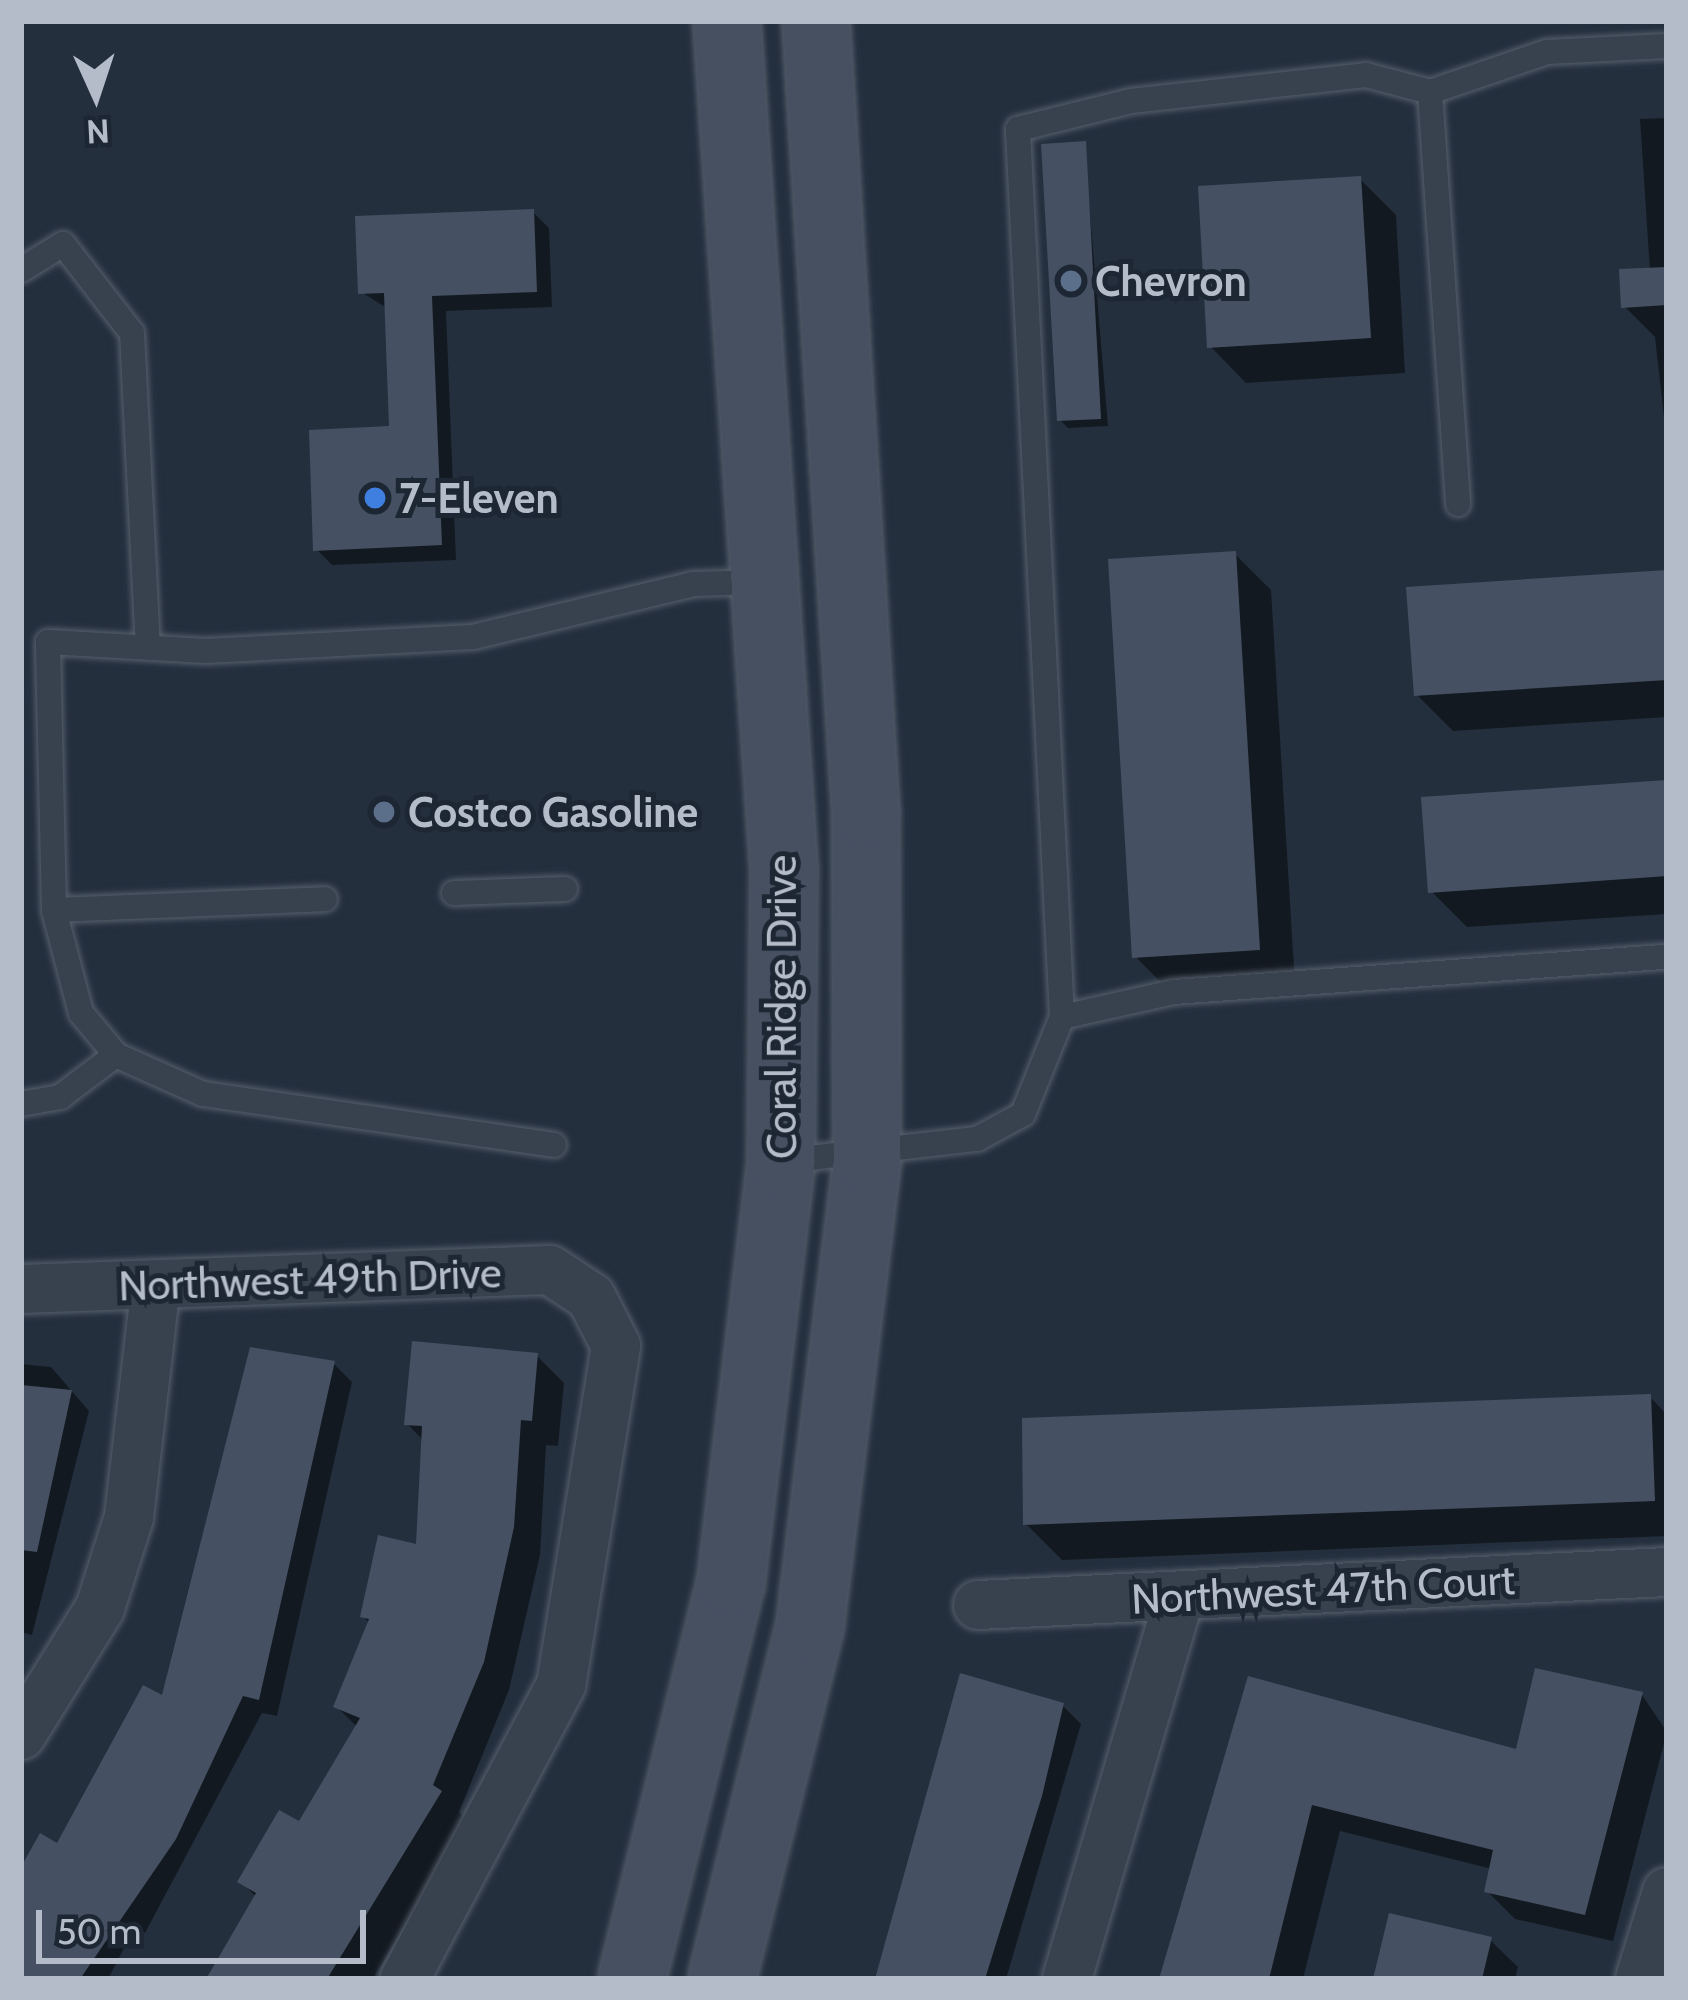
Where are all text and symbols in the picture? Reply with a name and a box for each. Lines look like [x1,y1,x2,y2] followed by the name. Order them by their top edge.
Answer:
[36,36,156,156] north arrow
[85,111,111,153] text: N
[1095,256,1247,306] place label: Chevron
[1058,268,1084,294] marker: Chevron
[399,473,559,523] place label: 7-Eleven
[362,485,388,511] marker: 7-Eleven
[408,787,698,837] place label: Costco Gasoline
[371,799,397,825] marker: Costco Gasoline
[756,855,806,1159] street label: Coral Ridge Drive
[118,1247,502,1311] street label: Northwest 49th Drive
[1130,1554,1516,1624] street label: Northwest 47th Court
[42,1886,372,1960] scale bar
[57,1909,141,1953] text: 50 m

